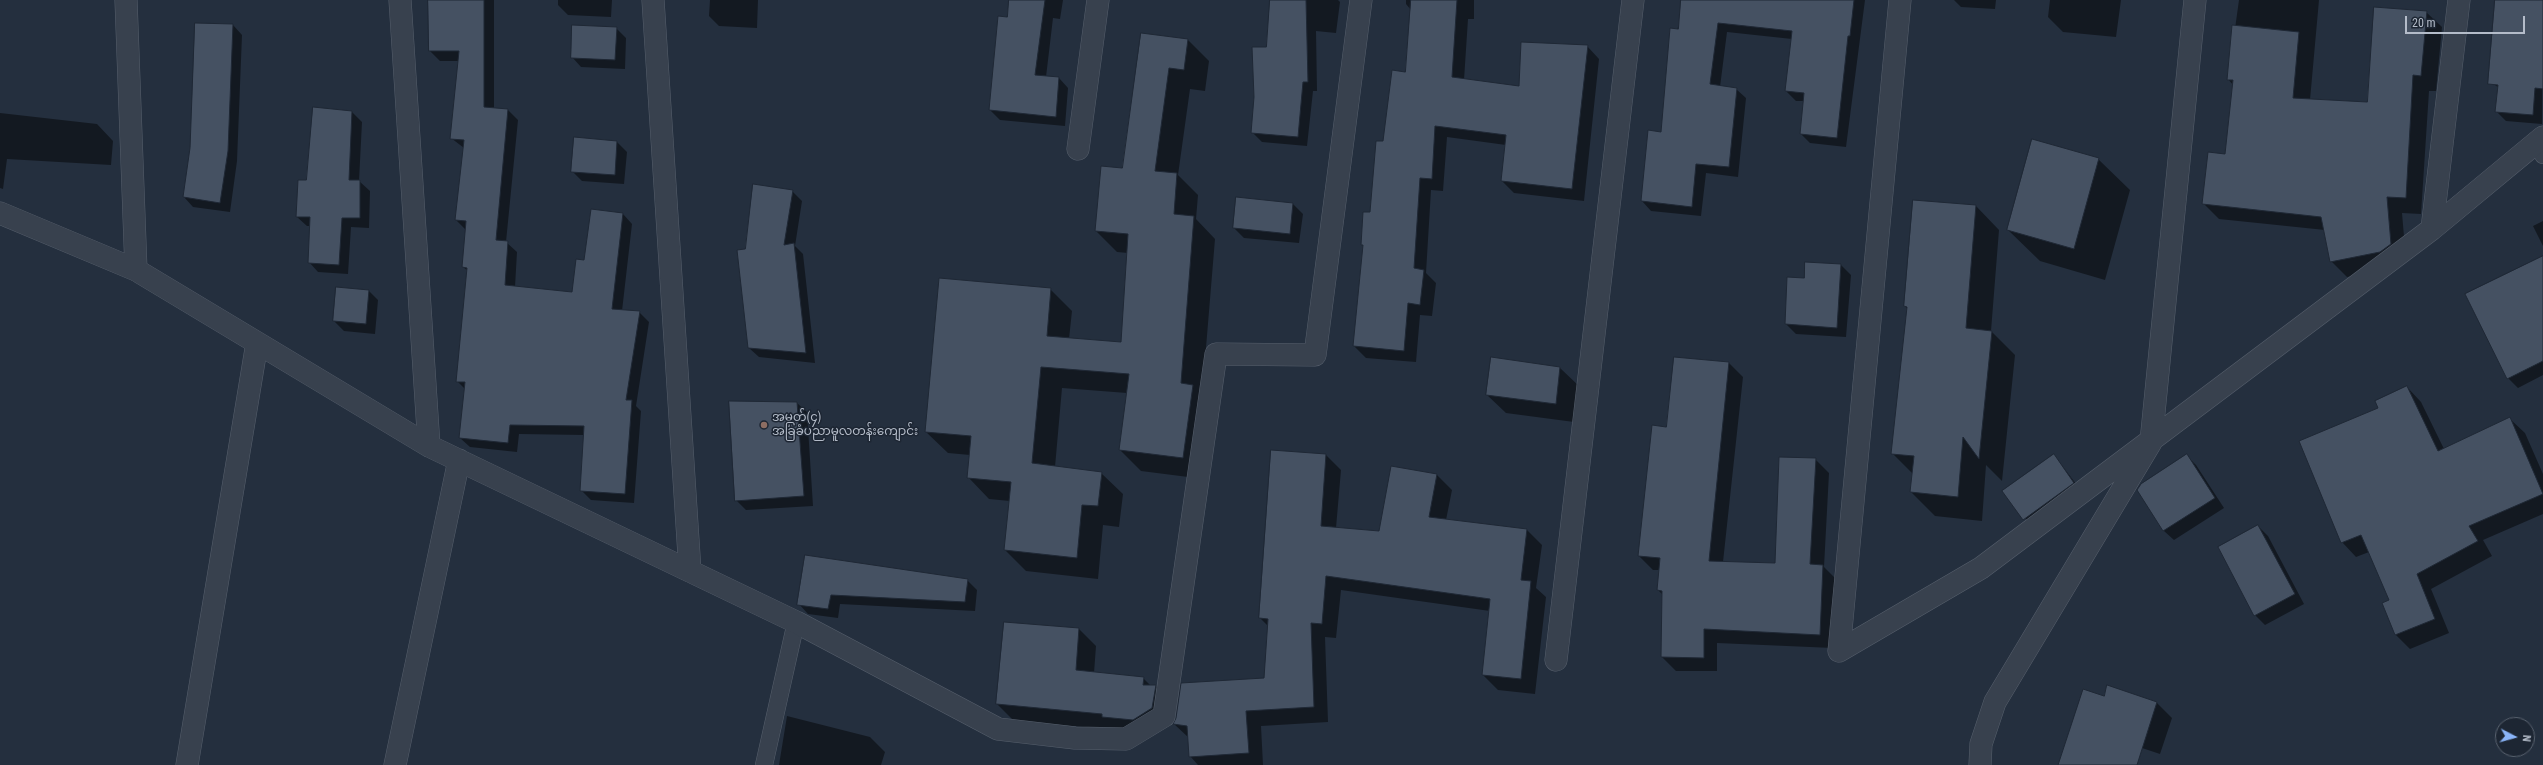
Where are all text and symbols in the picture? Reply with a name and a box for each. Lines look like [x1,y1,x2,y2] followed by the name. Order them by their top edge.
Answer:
[2407,8,2527,34] scale bar
[2412,16,2436,30] text: 20 m
[772,411,918,439] place label: အမှတ်(၄) အခြခံပညာမူလတန်းကျောင်း
[759,420,769,430] marker: အမှတ်(၄) အခြခံပညာမူလတန်းကျောင်း
[2495,717,2535,757] north arrow
[2520,734,2533,742] text: N

